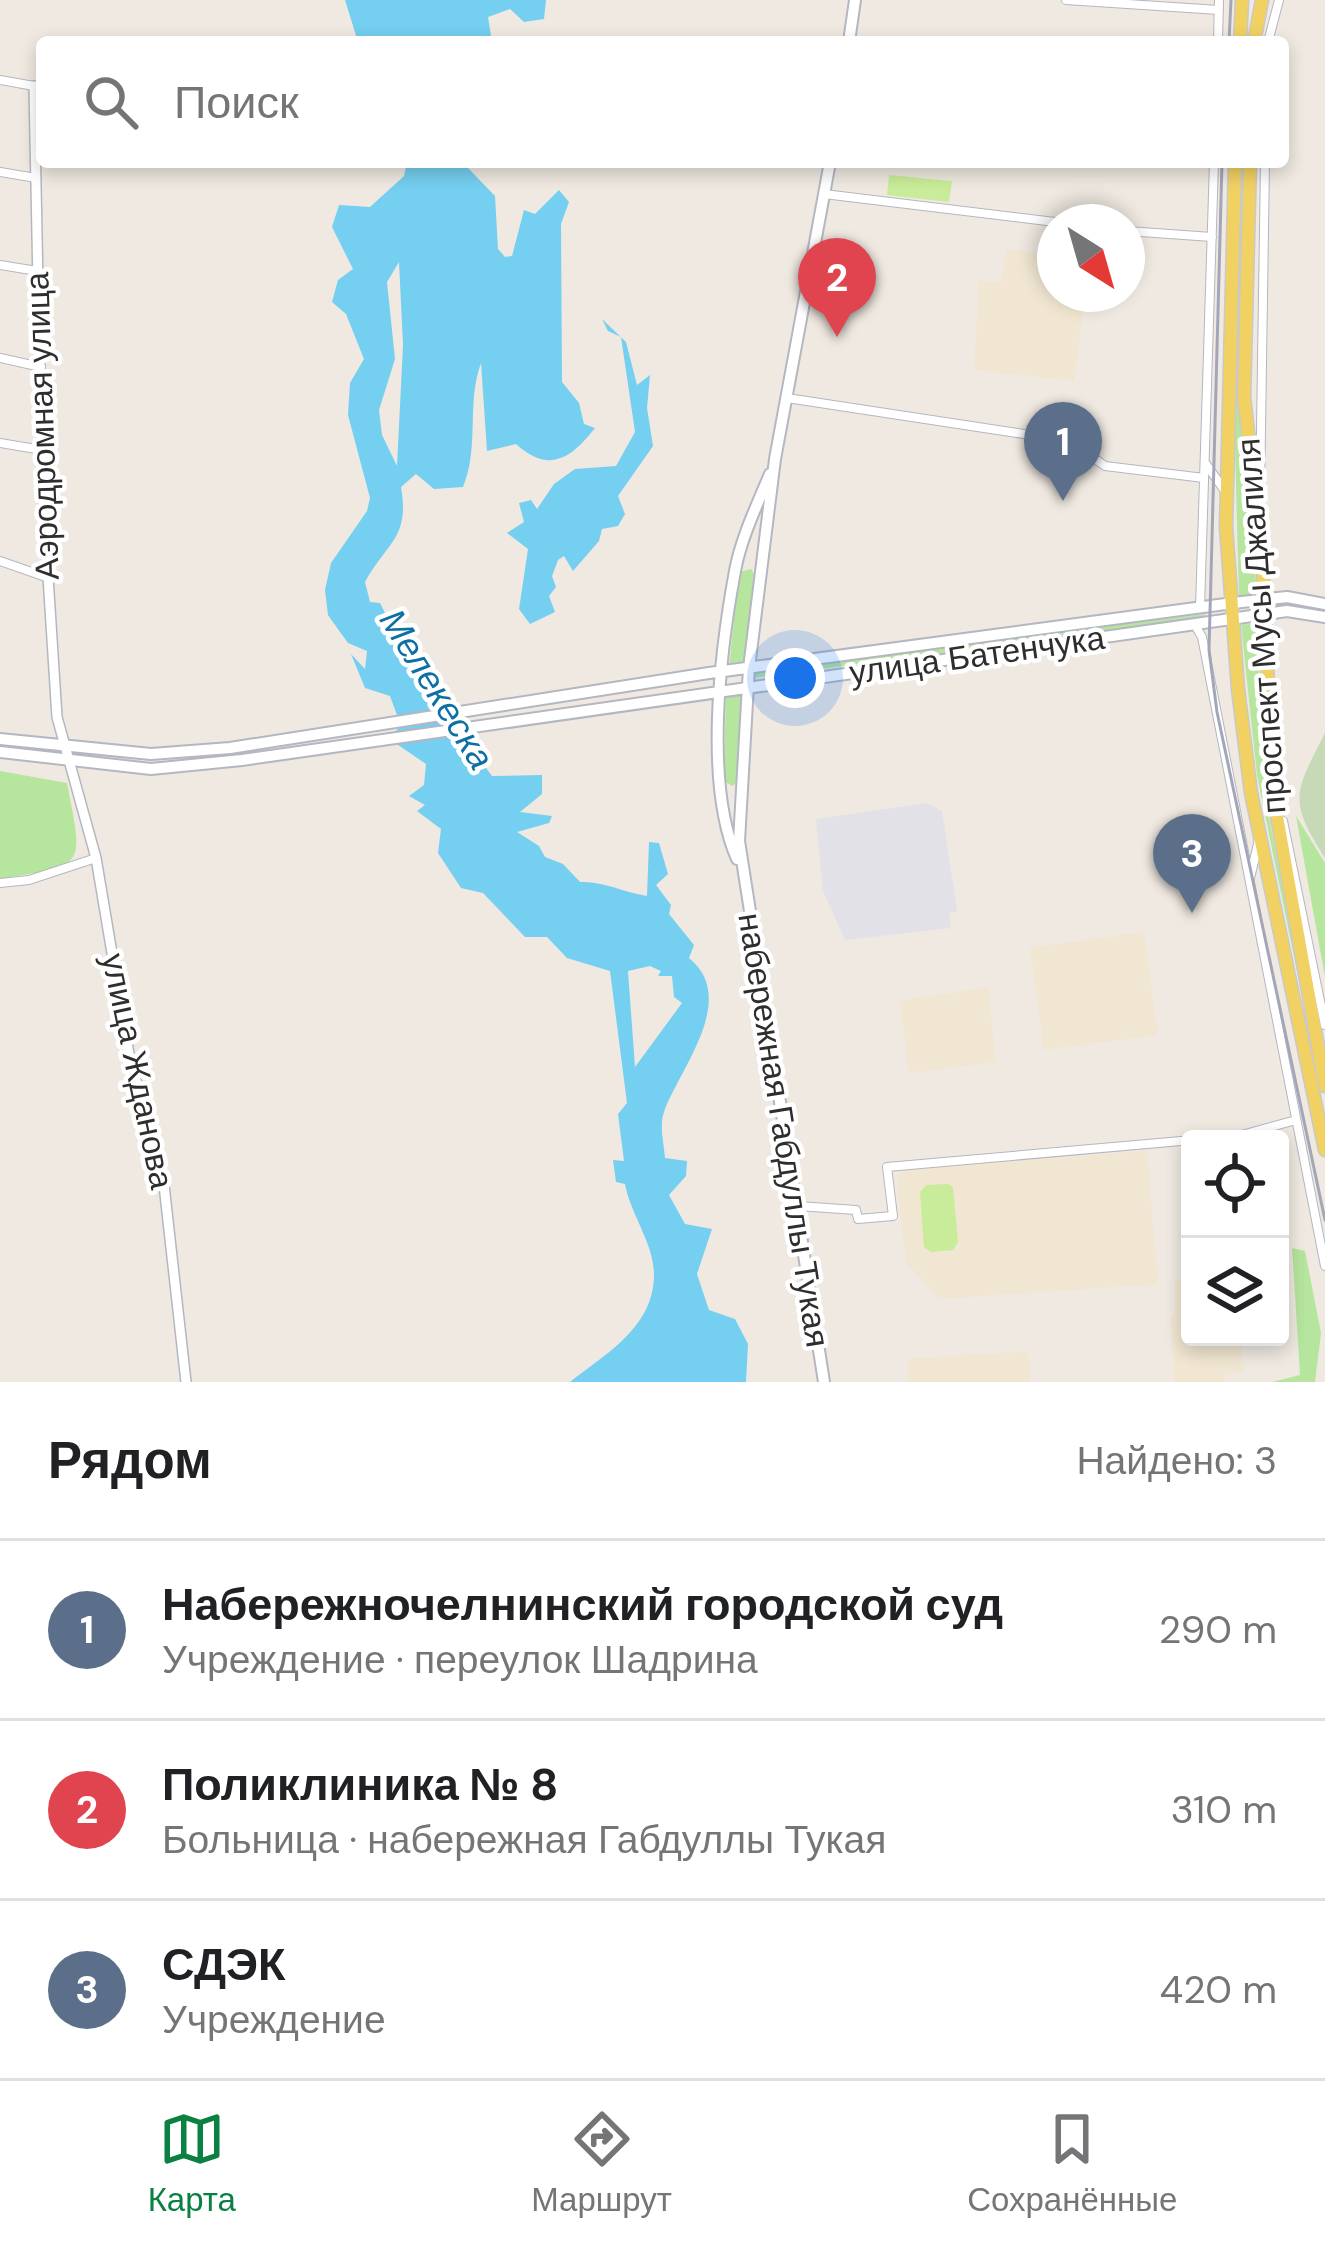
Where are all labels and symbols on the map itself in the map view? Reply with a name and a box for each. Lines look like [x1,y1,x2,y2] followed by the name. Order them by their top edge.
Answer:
[1037,204,1145,312] north arrow
[798,238,876,337] pin: 2
[15,271,69,581] street label: Аэродромная улица
[1024,402,1102,501] pin: 1
[1226,437,1296,815] street label: проспект Мусы Джалиля
[369,600,505,778] water label: Мелекеска
[847,616,1108,694] street label: улица Батенчука
[765,648,825,708] your location
[1153,814,1231,913] pin: 3
[728,910,840,1350] street label: набережная Габдуллы Тукая
[92,949,184,1193] street label: улица Жданова

